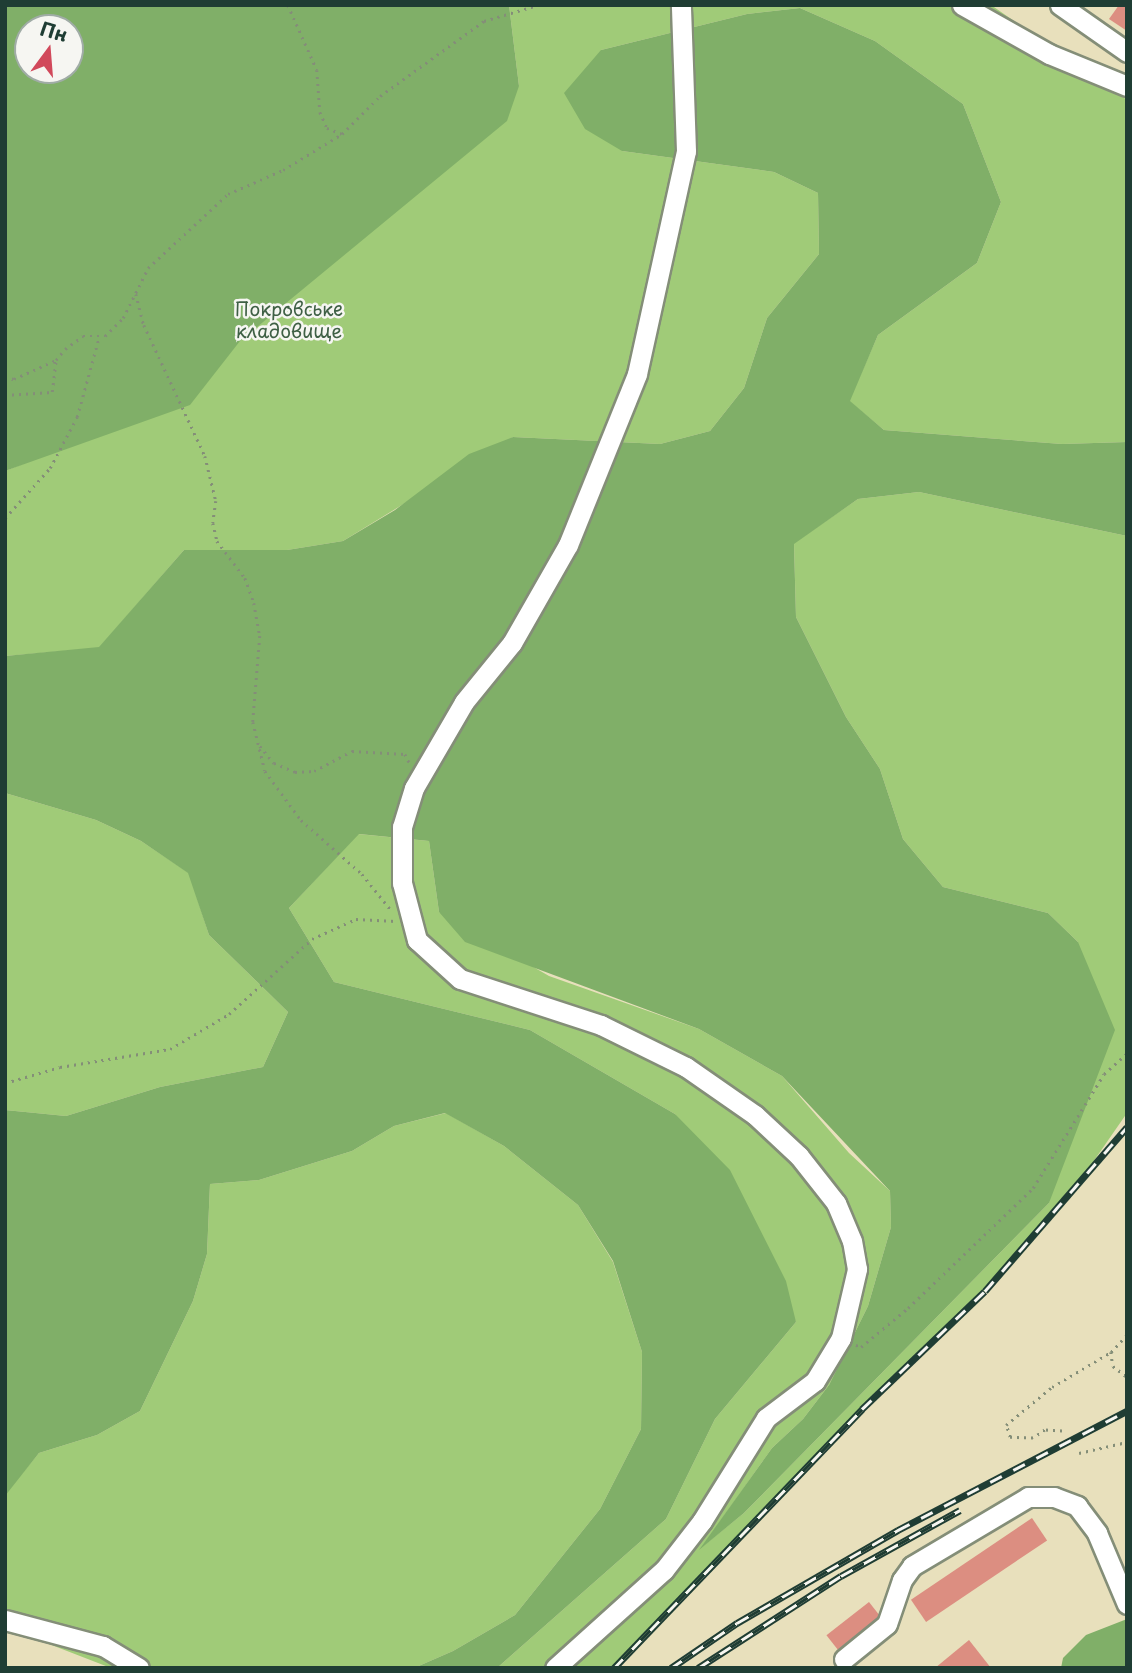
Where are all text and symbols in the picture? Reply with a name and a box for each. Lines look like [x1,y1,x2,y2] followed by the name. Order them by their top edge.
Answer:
[37,13,71,48] text: Пн
[14,14,84,84] north arrow
[235,298,343,342] park label: Покровське кладовище

